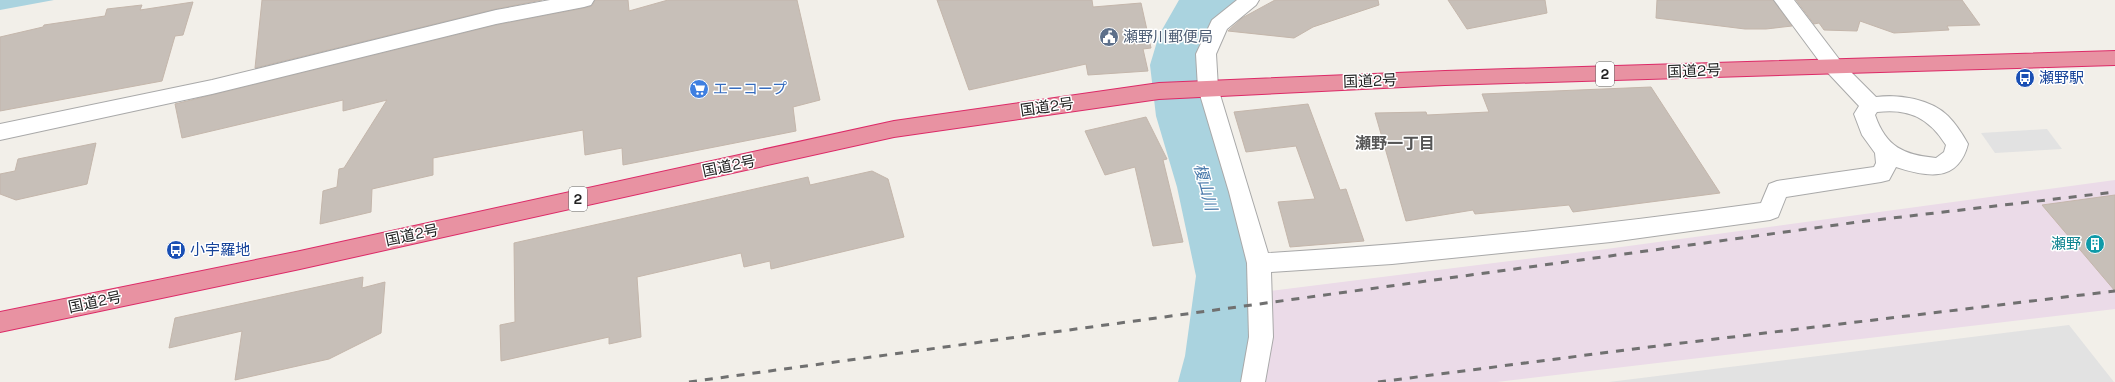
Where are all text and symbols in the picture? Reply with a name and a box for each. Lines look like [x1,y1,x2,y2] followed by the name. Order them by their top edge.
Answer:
[1098,26,1120,48] public building icon: 瀬野川郵便局
[1123,27,1213,46] place label: 瀬野川郵便局
[1667,60,1721,81] street label: 国道2号
[1596,62,1614,86] road number: 2
[2014,67,2036,89] bus stop icon: 瀬野駅
[2039,68,2084,87] place label: 瀬野駅
[1343,70,1397,91] street label: 国道2号
[688,78,710,100] supermarket icon: エーコープ
[713,79,787,98] place label: エーコープ
[1019,93,1075,120] street label: 国道2号
[1355,133,1435,154] district label: 瀬野一丁目
[700,151,757,180] street label: 国道2号
[1189,161,1222,215] water label: 榎山川
[569,187,587,211] road number: 2
[383,220,440,249] street label: 国道2号
[2084,233,2106,255] building icon: 瀬野
[2051,234,2081,253] place label: 瀬野
[165,239,187,261] bus stop icon: 小宇羅地
[190,240,250,259] place label: 小宇羅地
[66,287,123,316] street label: 国道2号

